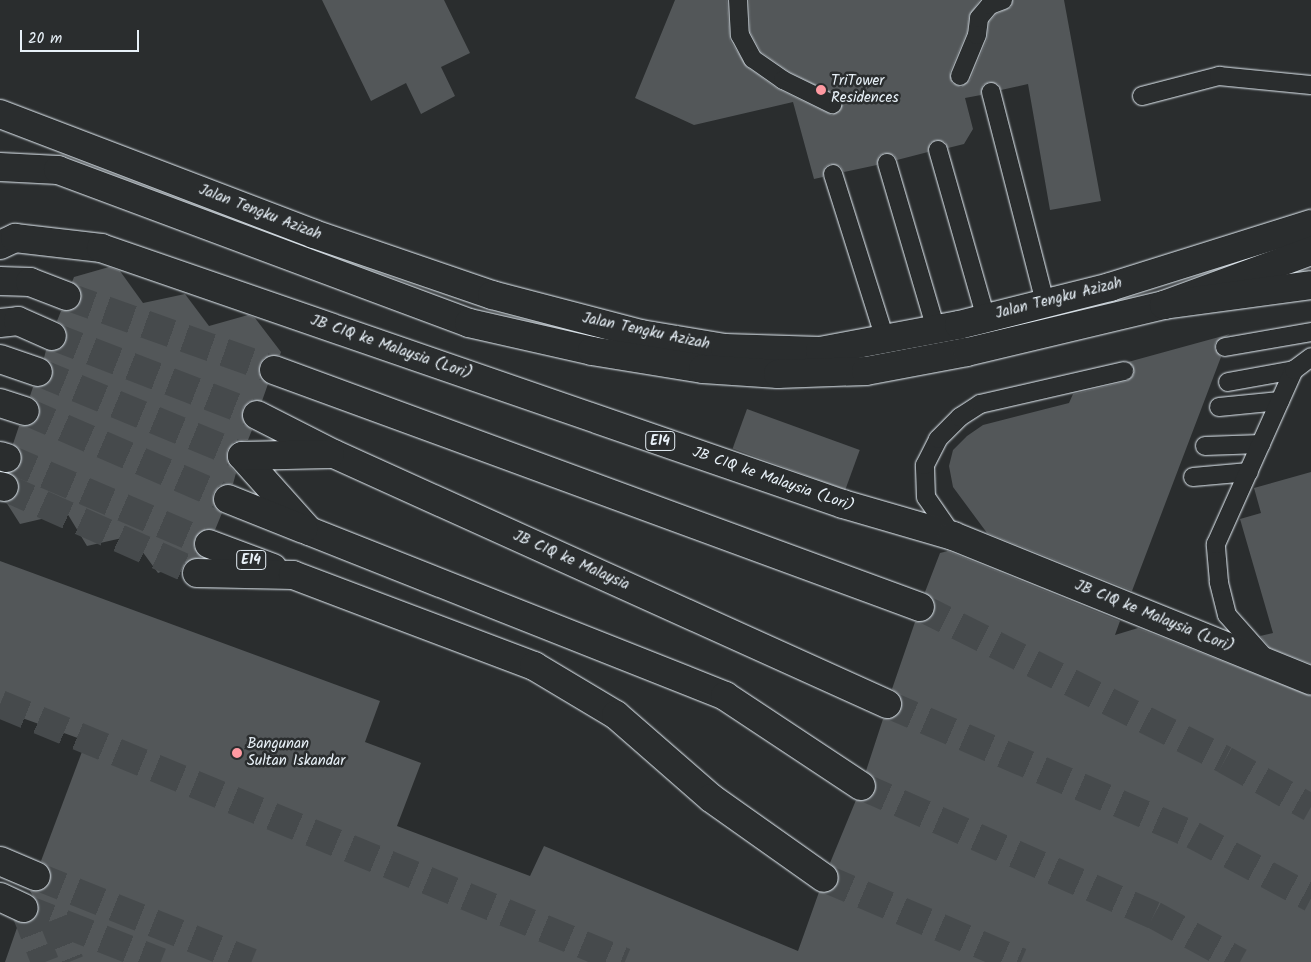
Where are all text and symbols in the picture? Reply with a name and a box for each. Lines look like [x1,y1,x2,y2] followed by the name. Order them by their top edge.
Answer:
[22,20,141,52] scale bar
[28,27,62,51] text: 20 m
[831,72,899,107] place label: TriTower Residences
[815,84,827,96] marker: TriTower Residences
[196,181,324,245] street label: Jalan Tengku Azizah
[994,275,1124,323] street label: Jalan Tengku Azizah
[581,310,711,354] street label: Jalan Tengku Azizah
[308,312,474,384] street label: JB CIQ ke Malaysia (Lori)
[645,430,675,452] road number: E14
[690,444,856,516] street label: JB CIQ ke Malaysia (Lori)
[510,527,632,595] street label: JB CIQ ke Malaysia
[236,548,266,572] road number: E14
[1072,577,1236,657] street label: JB CIQ ke Malaysia (Lori)
[247,735,345,770] place label: Bangunan Sultan Iskandar
[231,747,243,759] marker: Bangunan Sultan Iskandar

